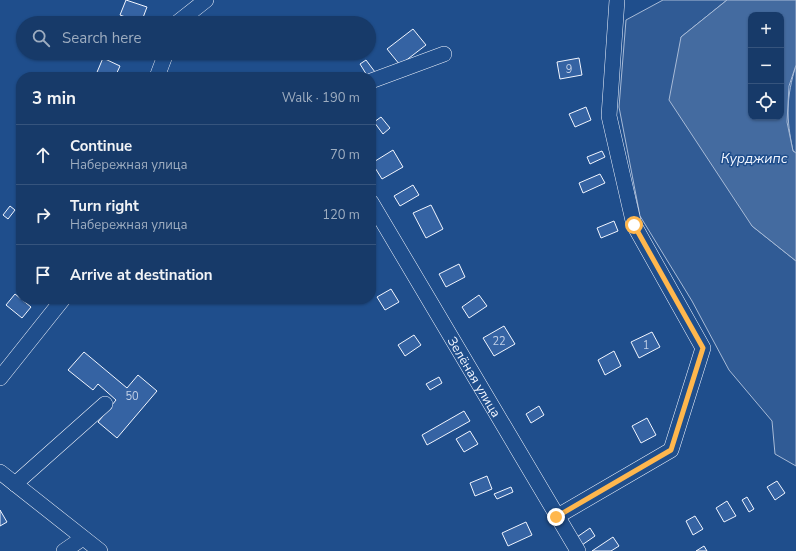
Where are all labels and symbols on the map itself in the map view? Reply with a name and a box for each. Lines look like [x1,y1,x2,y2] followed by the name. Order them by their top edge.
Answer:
[566,62,572,77] house number: 9
[721,149,788,168] water label: Курджипс
[625,216,643,234] route start
[443,333,505,421] street label: Зелёная улица
[492,334,506,349] house number: 22
[643,338,649,353] house number: 1
[125,389,139,404] house number: 50
[547,508,565,526] route end

